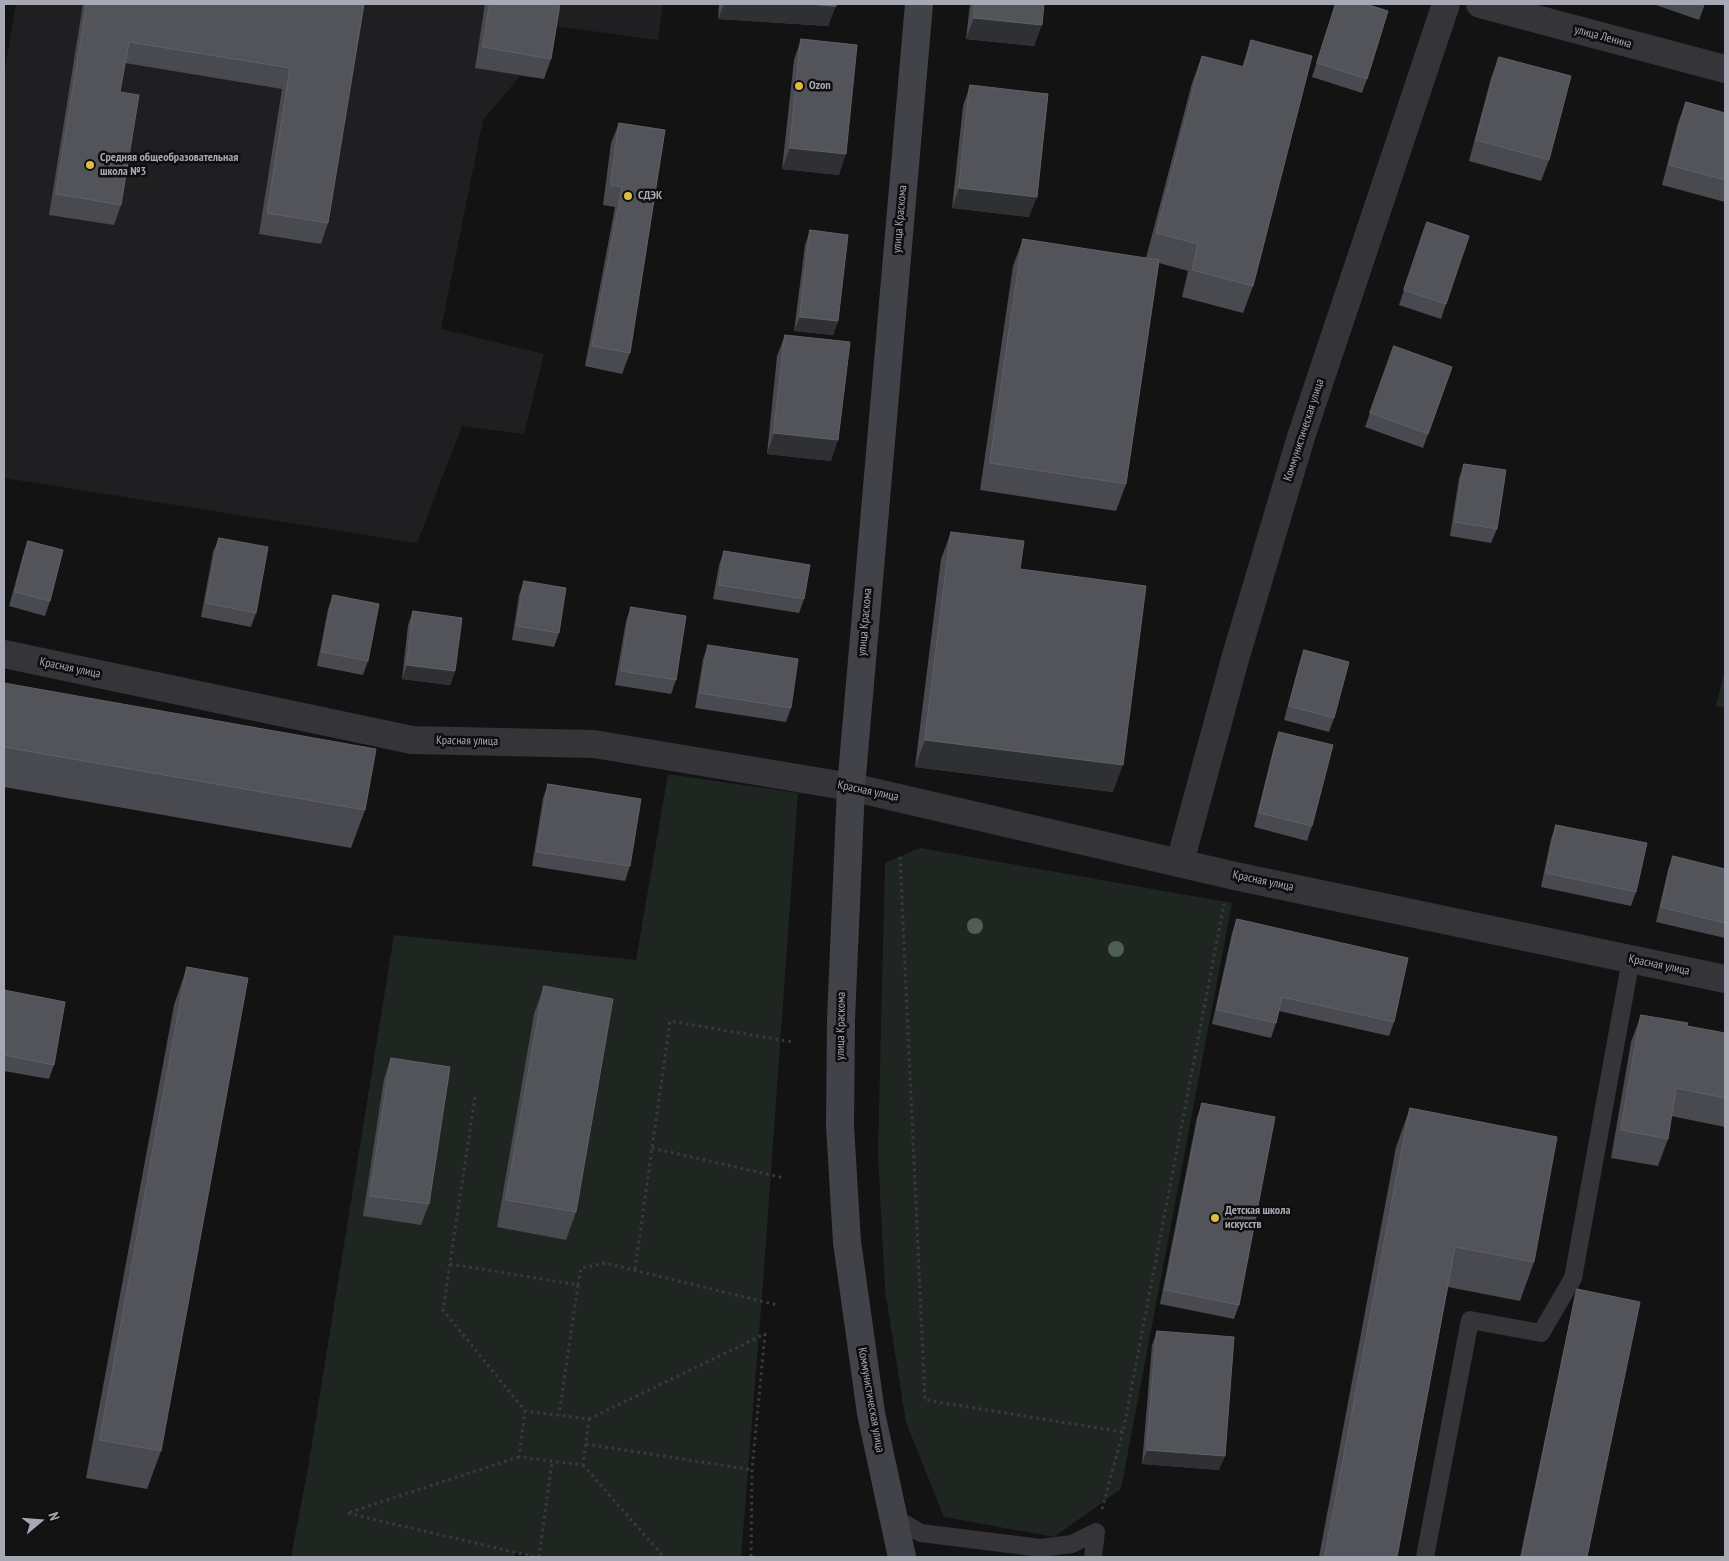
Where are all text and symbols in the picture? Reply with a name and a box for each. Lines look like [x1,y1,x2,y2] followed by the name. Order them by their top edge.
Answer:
[1573,22,1633,52] street label: улица Ленина
[809,79,831,93] place label: Ozon
[793,80,805,92] marker: Ozon
[100,151,238,179] place label: Средняя общеобразовательная школа №3
[84,159,96,171] marker: Средняя общеобразовательная школа №3
[890,184,910,254] street label: улица Краскома
[638,189,662,203] place label: СДЭК
[622,190,634,202] marker: СДЭК
[1281,377,1327,483] street label: Коммунистическая улица
[855,587,875,657] street label: улица Краскома
[38,655,102,681] street label: Красная улица
[436,733,498,749] street label: Красная улица
[836,778,900,804] street label: Красная улица
[1231,868,1295,894] street label: Красная улица
[1627,952,1691,978] street label: Красная улица
[833,992,849,1060] street label: улица Краскома
[1225,1204,1290,1232] place label: Детская школа искусств
[1209,1212,1221,1224] marker: Детская школа искусств
[855,1346,887,1454] street label: Коммунистическая улица
[15,1496,65,1546] north arrow
[45,1510,64,1523] text: N

